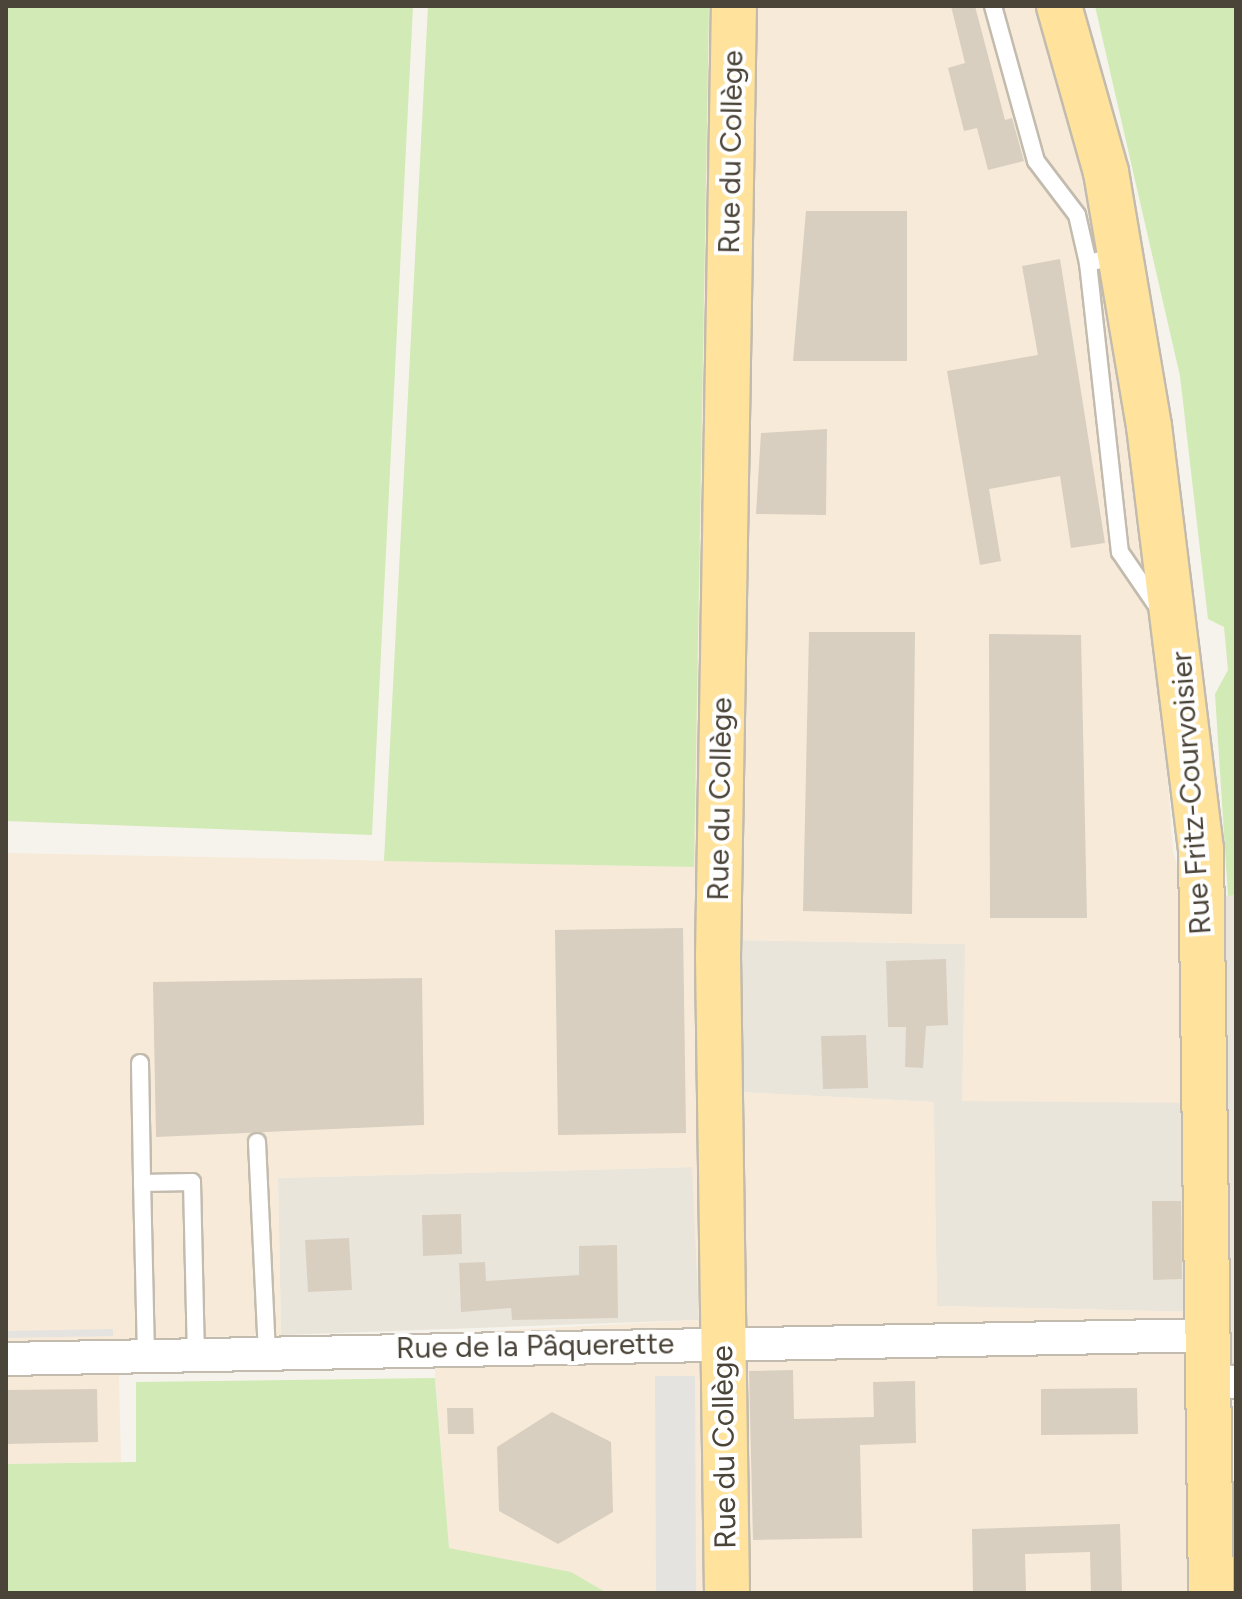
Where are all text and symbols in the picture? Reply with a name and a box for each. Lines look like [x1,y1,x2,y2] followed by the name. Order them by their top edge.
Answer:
[711,50,751,254] street label: Rue du Collège
[1163,650,1219,936] street label: Rue Fritz-Courvoisier
[700,697,740,901] street label: Rue du Collège
[396,1326,674,1366] street label: Rue de la Pâquerette
[704,1345,744,1549] street label: Rue du Collège

